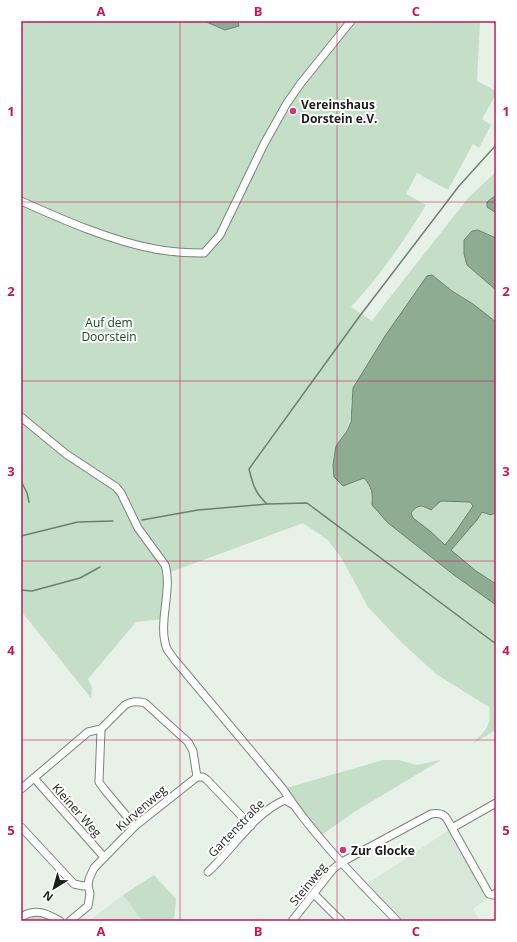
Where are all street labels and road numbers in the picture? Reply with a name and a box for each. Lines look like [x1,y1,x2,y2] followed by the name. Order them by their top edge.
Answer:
[48,780,106,841] street label: Kleiner Weg
[112,781,170,835] street label: Kurvenweg
[204,795,268,861] street label: Gartenstraße
[285,859,331,909] street label: Steinweg

